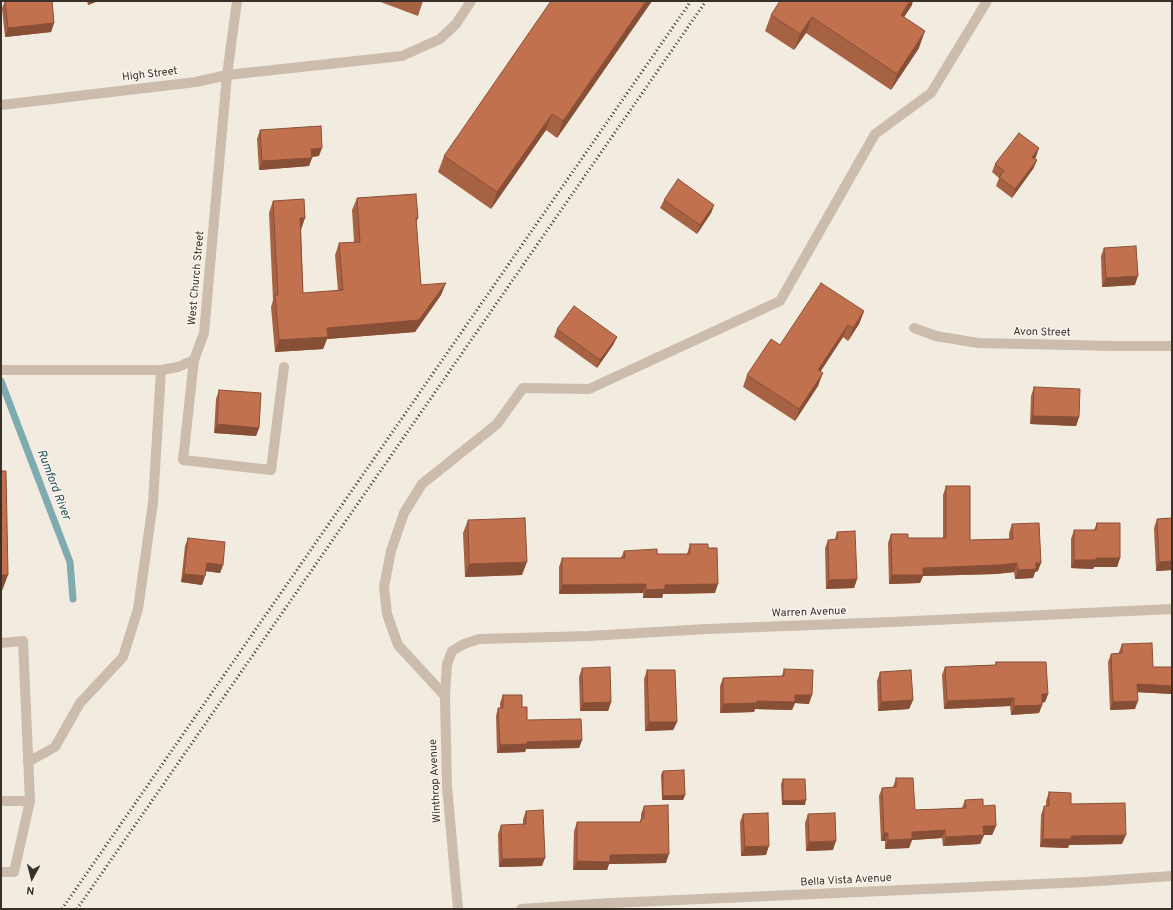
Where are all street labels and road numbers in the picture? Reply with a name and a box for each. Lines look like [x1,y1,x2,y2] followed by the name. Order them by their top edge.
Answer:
[122,65,178,85] street label: High Street
[186,230,208,326] street label: West Church Street
[1013,326,1071,340] street label: Avon Street
[771,605,847,621] street label: Warren Avenue
[427,739,445,823] street label: Winthrop Avenue
[800,872,892,890] street label: Bella Vista Avenue

